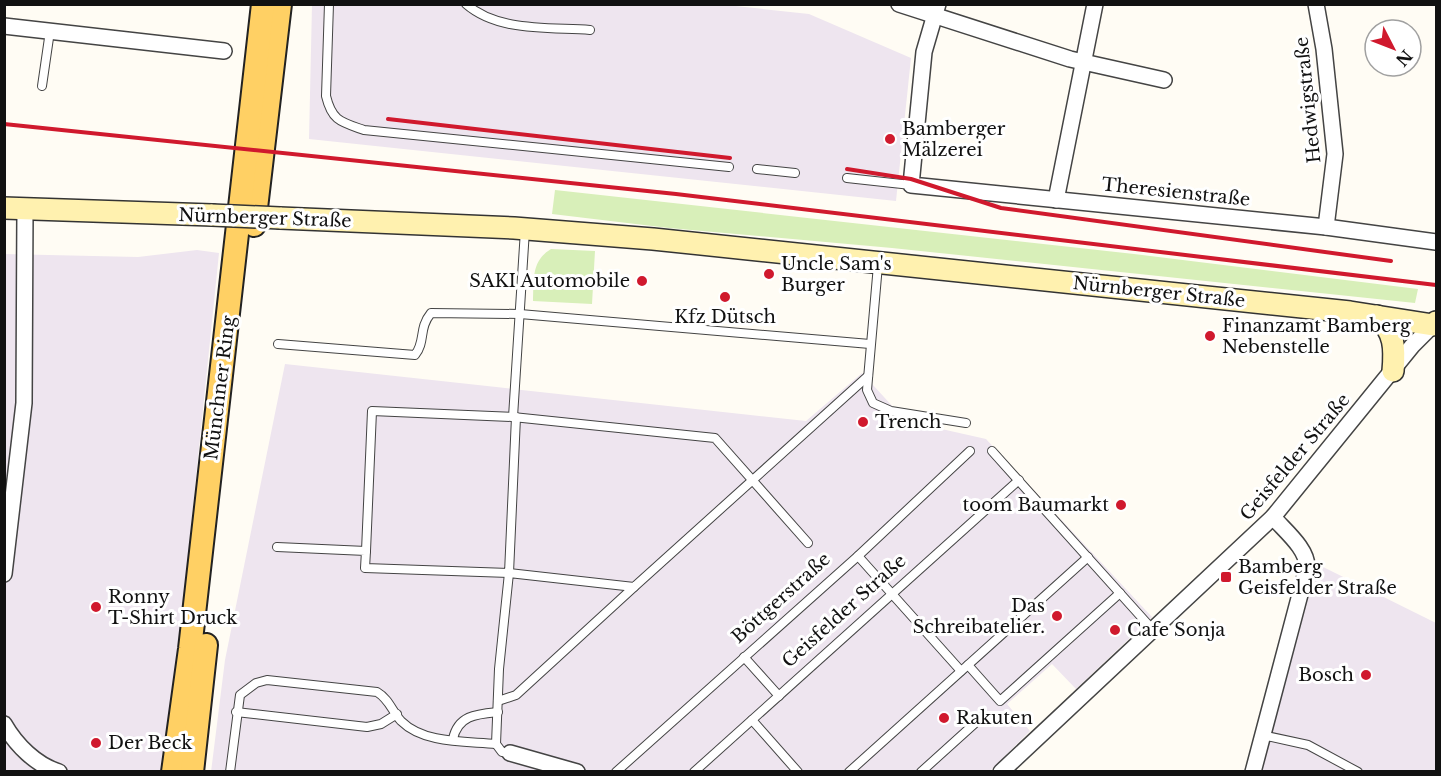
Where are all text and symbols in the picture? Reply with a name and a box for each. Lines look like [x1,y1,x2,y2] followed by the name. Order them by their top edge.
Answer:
[1363,18,1423,78] north arrow
[1290,36,1326,164] street label: Hedwigstraße
[1392,46,1417,70] text: N
[902,118,1006,161] place label: Bamberger Mälzerei
[883,132,897,146] marker: Bamberger Mälzerei
[1101,173,1251,211] street label: Theresienstraße
[178,204,352,232] street label: Nürnberger Straße
[781,253,892,296] place label: Uncle Sam's Burger
[762,267,776,281] marker: Uncle Sam's Burger
[469,270,630,292] place label: SAKI Automobile
[1072,272,1246,312] street label: Nürnberger Straße
[635,274,649,288] marker: SAKI Automobile
[718,290,732,304] marker: Kfz Dütsch
[674,306,776,328] place label: Kfz Dütsch
[200,314,240,461] street label: Münchner Ring
[1222,315,1411,358] place label: Finanzamt Bamberg Nebenstelle
[1203,329,1217,343] marker: Finanzamt Bamberg Nebenstelle
[1236,389,1354,525] street label: Geisfelder Straße
[875,411,941,433] place label: Trench
[856,415,870,429] marker: Trench
[963,494,1109,516] place label: toom Baumarkt
[1114,498,1128,512] marker: toom Baumarkt
[727,548,835,648] street label: Böttgerstraße
[778,550,910,672] street label: Geisfelder Straße
[1238,556,1397,599] place label: Bamberg Geisfelder Straße
[1219,570,1233,584] marker: Bamberg Geisfelder Straße
[108,586,237,629] place label: Ronny T-Shirt Druck
[913,595,1045,638] place label: Das Schreibatelier.
[89,600,103,614] marker: Ronny T-Shirt Druck
[1050,609,1064,623] marker: Das Schreibatelier.
[1127,619,1225,641] place label: Cafe Sonja
[1108,623,1122,637] marker: Cafe Sonja
[1298,664,1354,686] place label: Bosch
[1359,668,1373,682] marker: Bosch
[956,707,1033,729] place label: Rakuten
[937,711,951,725] marker: Rakuten
[108,732,192,754] place label: Der Beck
[89,736,103,750] marker: Der Beck

